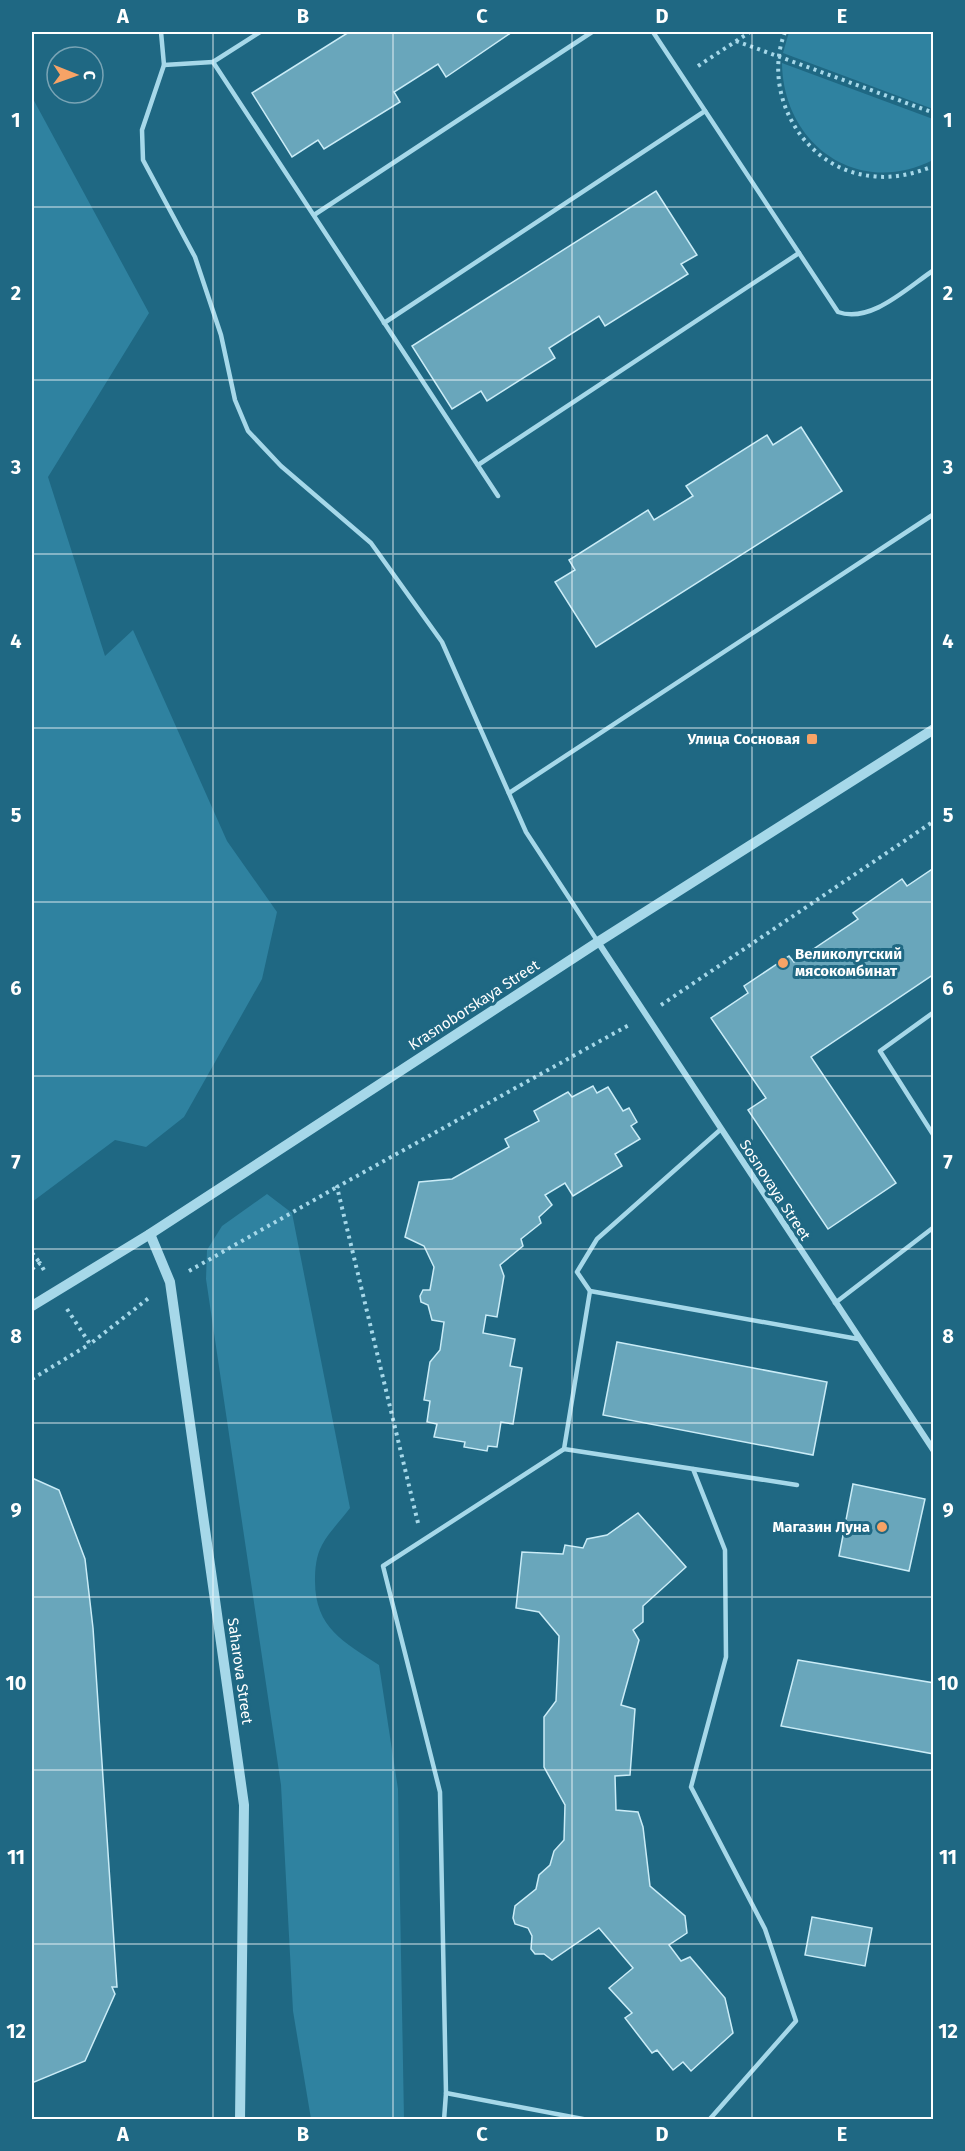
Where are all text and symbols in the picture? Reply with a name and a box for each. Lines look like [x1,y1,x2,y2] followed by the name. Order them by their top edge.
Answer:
[116,4,130,28] text: A
[297,4,309,28] text: B
[476,4,488,28] text: C
[655,4,669,28] text: D
[837,4,847,28] text: E
[45,45,105,105] north arrow
[80,70,99,81] text: С
[11,108,21,132] text: 1
[943,108,953,132] text: 1
[11,281,21,305] text: 2
[943,281,953,305] text: 2
[10,455,21,479] text: 3
[942,455,953,479] text: 3
[10,629,22,653] text: 4
[942,629,954,653] text: 4
[686,730,800,748] place label: Улица Сосновая
[805,732,819,746] marker: Улица Сосновая
[11,803,22,827] text: 5
[943,803,954,827] text: 5
[795,945,902,980] place label: Великолугский мясокомбинат
[405,956,543,1054] street label: Krasnoborskaya Street
[776,956,790,970] marker: Великолугский мясокомбинат
[10,976,22,1000] text: 6
[942,976,954,1000] text: 6
[736,1136,815,1244] street label: Sosnovaya Street
[11,1150,21,1174] text: 7
[943,1150,953,1174] text: 7
[10,1324,22,1348] text: 8
[942,1324,954,1348] text: 8
[10,1498,22,1522] text: 9
[942,1498,954,1522] text: 9
[773,1518,870,1536] place label: Магазин Луна
[875,1520,889,1534] marker: Магазин Луна
[224,1617,256,1726] street label: Saharova Street
[6,1671,26,1695] text: 10
[938,1671,958,1695] text: 10
[7,1845,25,1869] text: 11
[939,1845,957,1869] text: 11
[6,2019,26,2043] text: 12
[938,2019,958,2043] text: 12
[116,2122,130,2146] text: A
[297,2122,309,2146] text: B
[476,2122,488,2146] text: C
[655,2122,669,2146] text: D
[837,2122,847,2146] text: E

